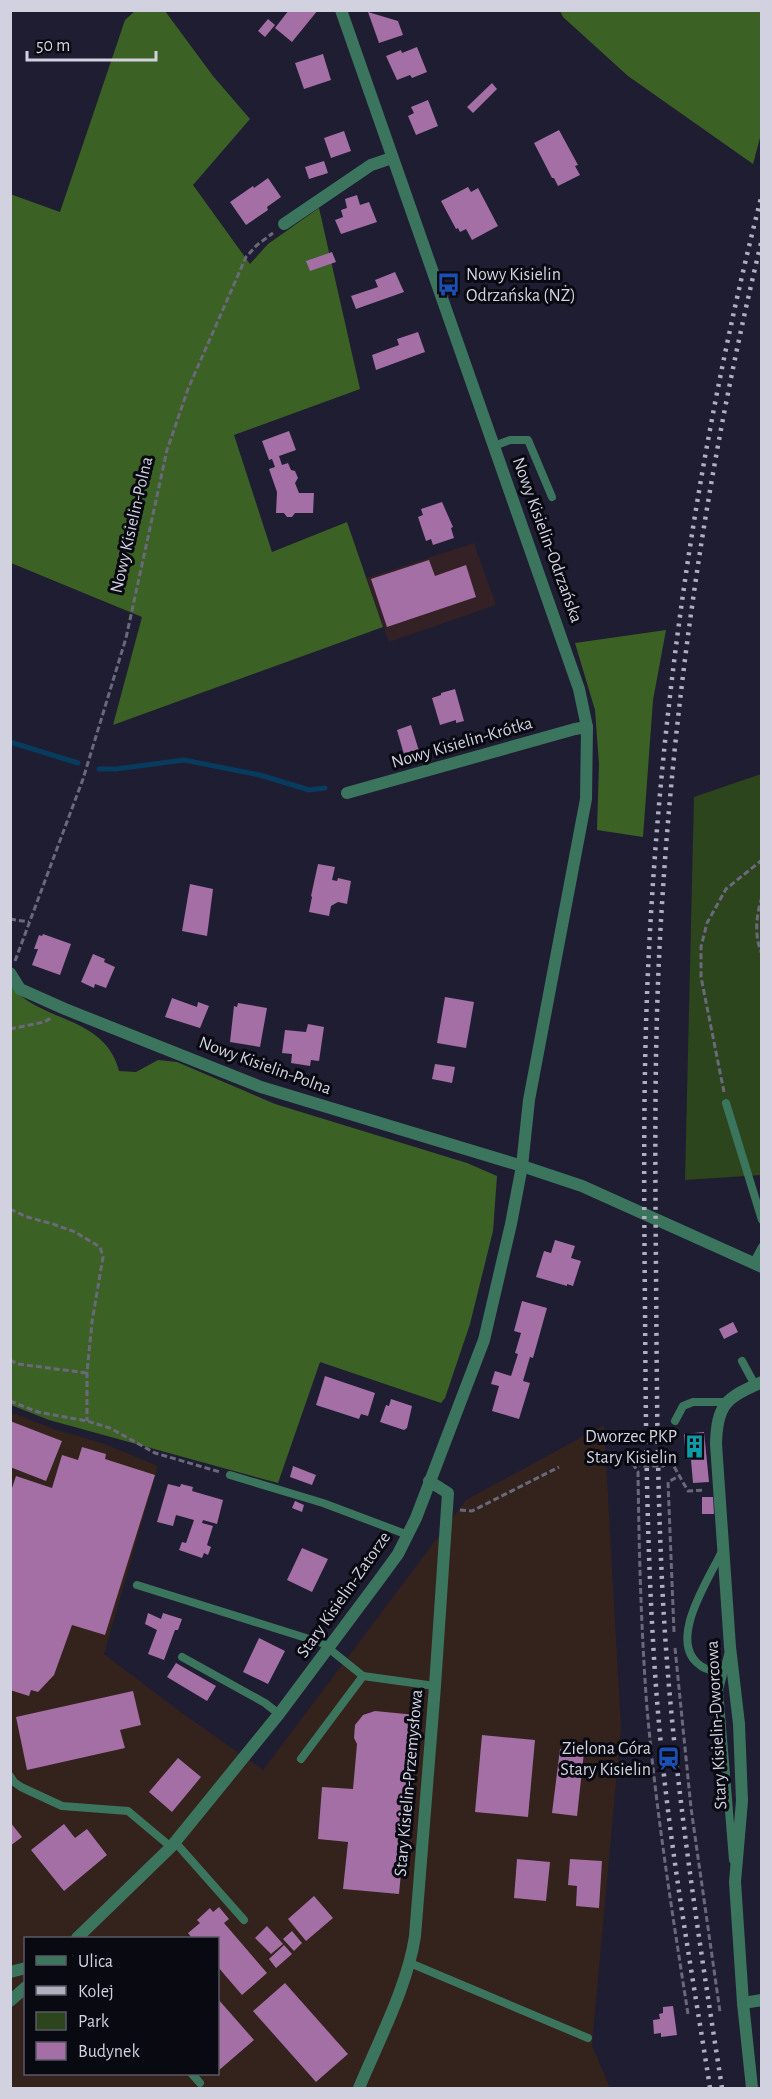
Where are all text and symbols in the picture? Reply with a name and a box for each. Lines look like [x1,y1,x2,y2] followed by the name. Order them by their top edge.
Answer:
[27,24,156,62] scale bar
[36,37,70,55] text: 50 m
[466,266,576,305] place label: Nowy Kisielin Odrzańska (NŻ)
[435,272,461,298] bus stop icon: Nowy Kisielin Odrzańska (NŻ)
[108,455,156,595] street label: Nowy Kisielin-Polna
[509,455,585,625] street label: Nowy Kisielin-Odrzańska
[389,714,535,772] street label: Nowy Kisielin-Krótka
[196,1034,334,1098] street label: Nowy Kisielin-Polna
[585,1428,677,1467] place label: Dworzec PKP Stary Kisielin
[682,1434,708,1460] building icon: Dworzec PKP Stary Kisielin
[294,1529,394,1661] street label: Stary Kisielin-Zatorze
[704,1640,730,1810] street label: Stary Kisielin-Dworcowa
[392,1689,426,1877] street label: Stary Kisielin-Przemysłowa
[560,1740,651,1779] place label: Zielona Góra Stary Kisielin
[656,1746,682,1772] station icon: Zielona Góra Stary Kisielin
[24,1937,219,2075] legend
[78,1953,113,1971] text: Ulica
[78,1983,114,2001] text: Kolej
[78,2013,110,2031] text: Park
[78,2043,140,2061] text: Budynek

